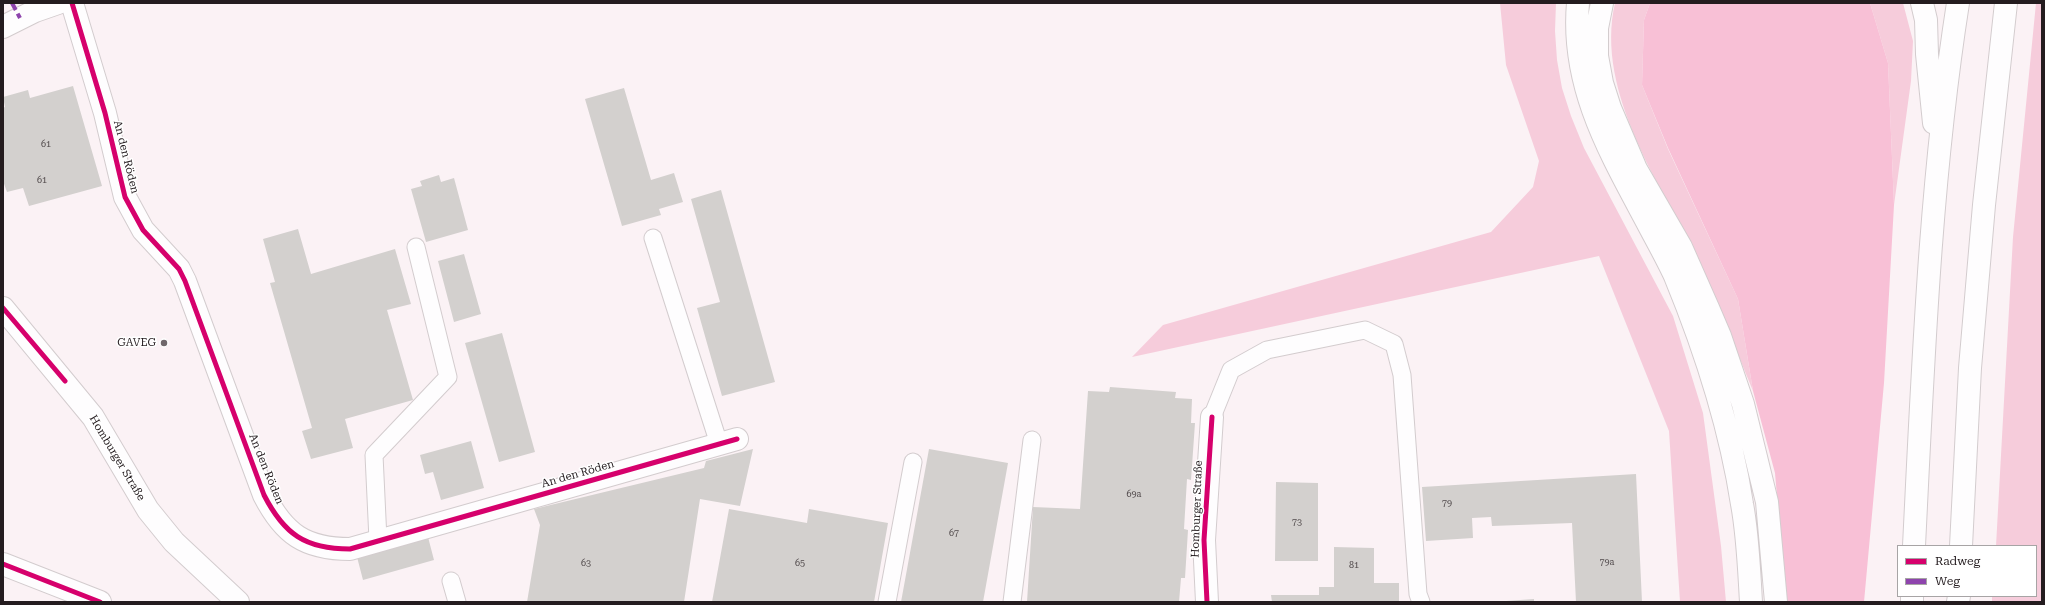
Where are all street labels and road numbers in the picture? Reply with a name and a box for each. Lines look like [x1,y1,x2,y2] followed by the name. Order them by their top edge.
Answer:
[111,119,141,195] street label: An den Röden
[86,413,148,503] street label: Homburger Straße
[246,432,286,506] street label: An den Röden
[540,457,616,491] street label: An den Röden
[1189,460,1205,558] street label: Homburger Straße

